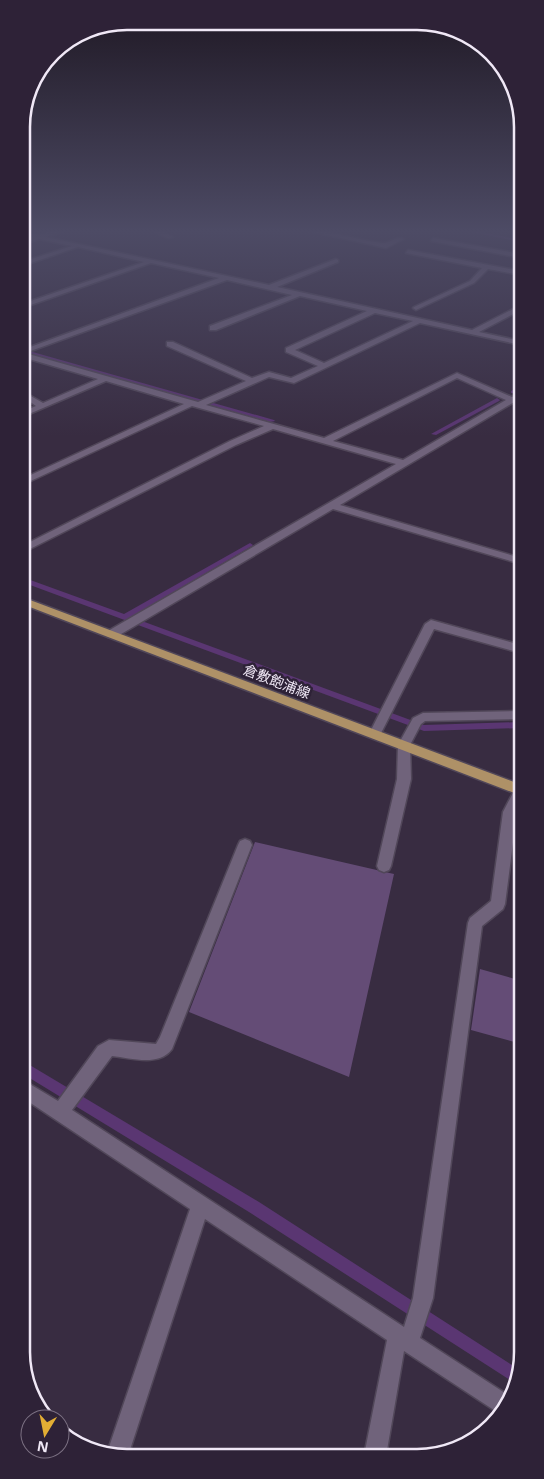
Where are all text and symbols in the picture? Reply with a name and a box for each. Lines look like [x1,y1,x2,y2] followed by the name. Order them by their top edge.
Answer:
[241,660,313,702] street label: 倉敷飽浦線
[20,1409,70,1459] north arrow
[35,1437,50,1458] text: N

